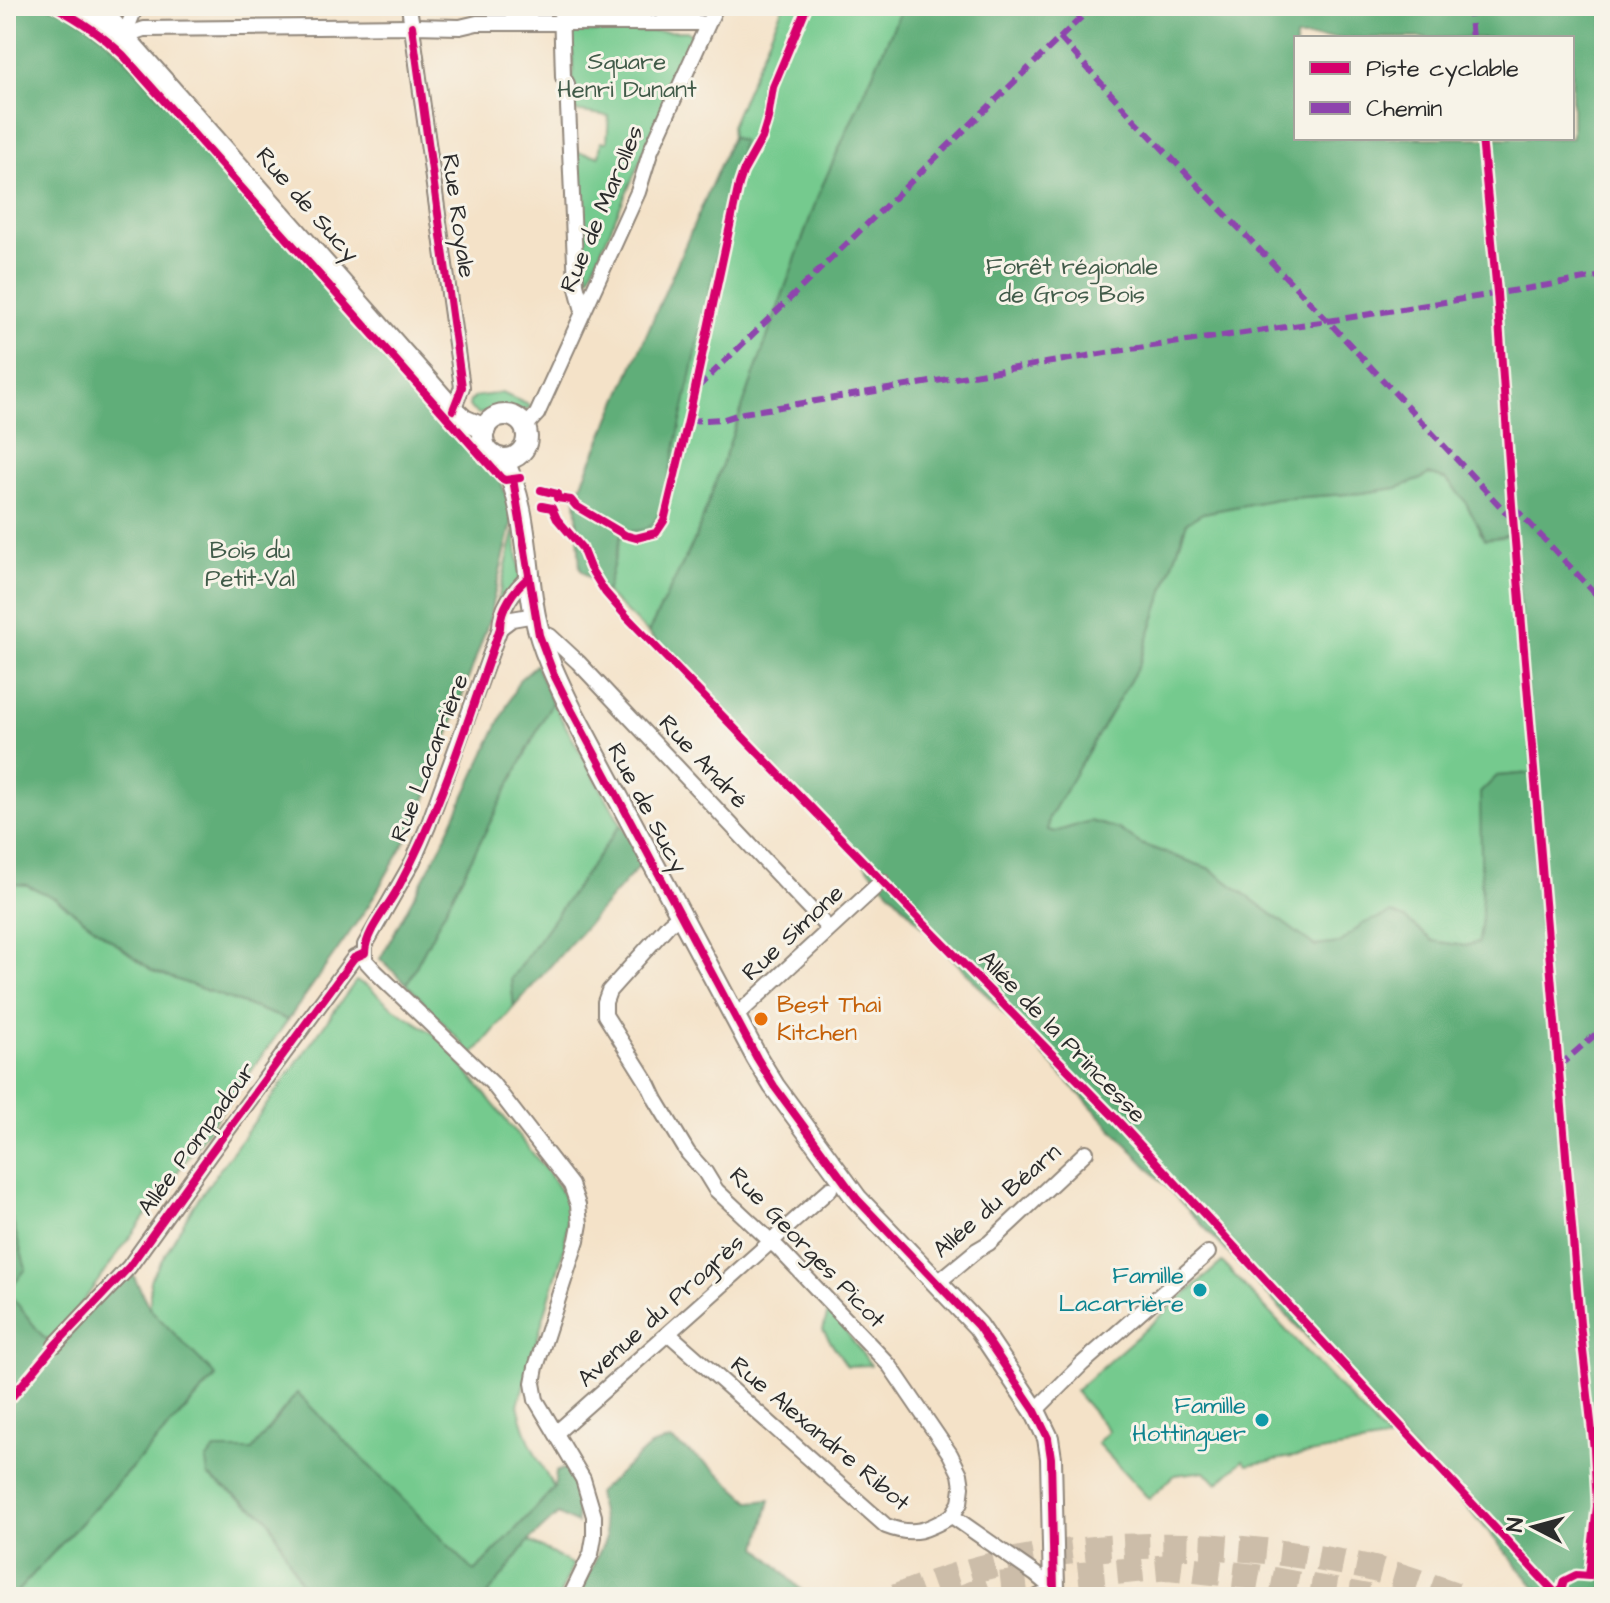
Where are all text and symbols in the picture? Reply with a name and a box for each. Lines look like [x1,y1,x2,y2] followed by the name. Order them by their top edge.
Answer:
[1294,36,1574,140] legend
[557,45,697,107] park label: Square Henri Dunant
[1366,52,1519,87] text: Piste cyclable
[1366,92,1442,126] text: Chemin
[552,120,652,298] street label: Rue de Marolles
[247,140,367,271] street label: Rue de Sucy
[432,152,484,280] street label: Rue Royale
[986,250,1158,312] park label: Forêt régionale de Gros Bois
[205,534,295,596] park label: Bois du Petit-Val
[382,669,478,847] street label: Rue Lacarrière
[650,707,756,817] street label: Rue André
[598,737,696,879] street label: Rue de Sucy
[735,877,851,989] street label: Rue Simone
[970,943,1154,1131] street label: Allée de la Princesse
[777,988,881,1050] place label: Best Thai Kitchen
[752,1010,770,1028] marker: Best Thai Kitchen
[130,1055,264,1223] street label: Allée Pompadour
[925,1136,1069,1266] street label: Allée du Béarn
[720,1160,893,1337] street label: Rue Georges Picot
[570,1227,753,1396] street label: Avenue du Progrès
[1058,1259,1184,1321] place label: Famille Lacarrière
[1191,1281,1209,1299] marker: Famille Lacarrière
[723,1349,917,1520] street label: Rue Alexandre Ribot
[1132,1389,1246,1452] place label: Famille Hottinguer
[1253,1411,1271,1429] marker: Famille Hottinguer
[1494,1487,1574,1567] north arrow
[1499,1516,1532,1534] text: N

